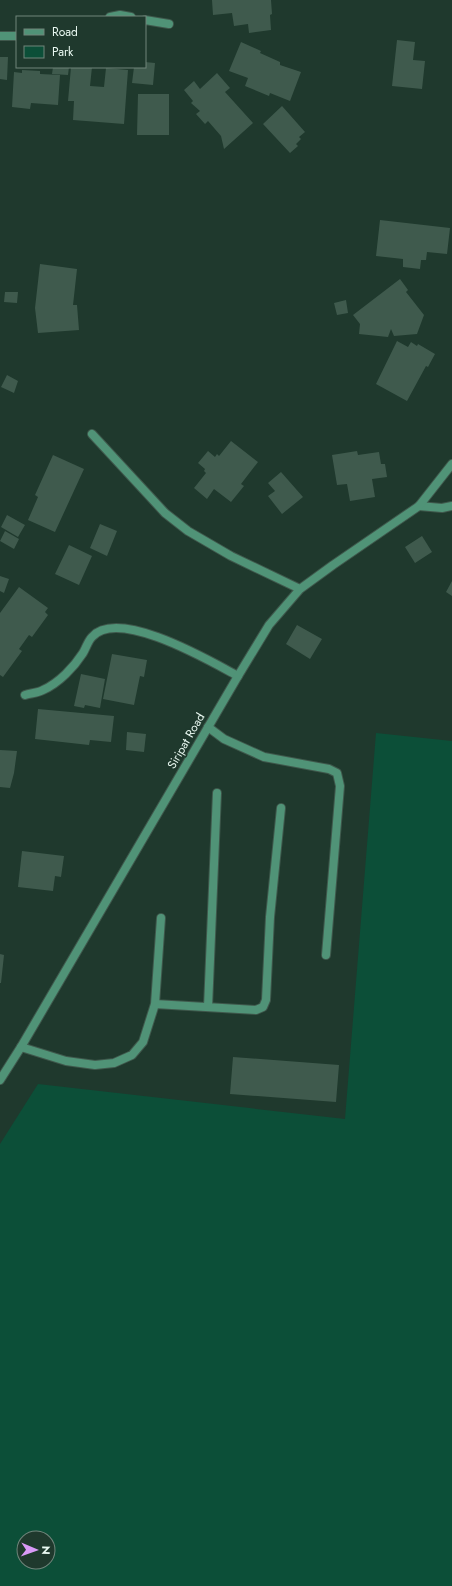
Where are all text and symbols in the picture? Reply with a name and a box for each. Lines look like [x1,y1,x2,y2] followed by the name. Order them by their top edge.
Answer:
[16,16,146,68] legend
[52,23,78,41] text: Road
[52,43,74,61] text: Park
[163,710,209,772] street label: Siripat Road
[16,1530,56,1570] north arrow
[38,1546,54,1555] text: N

